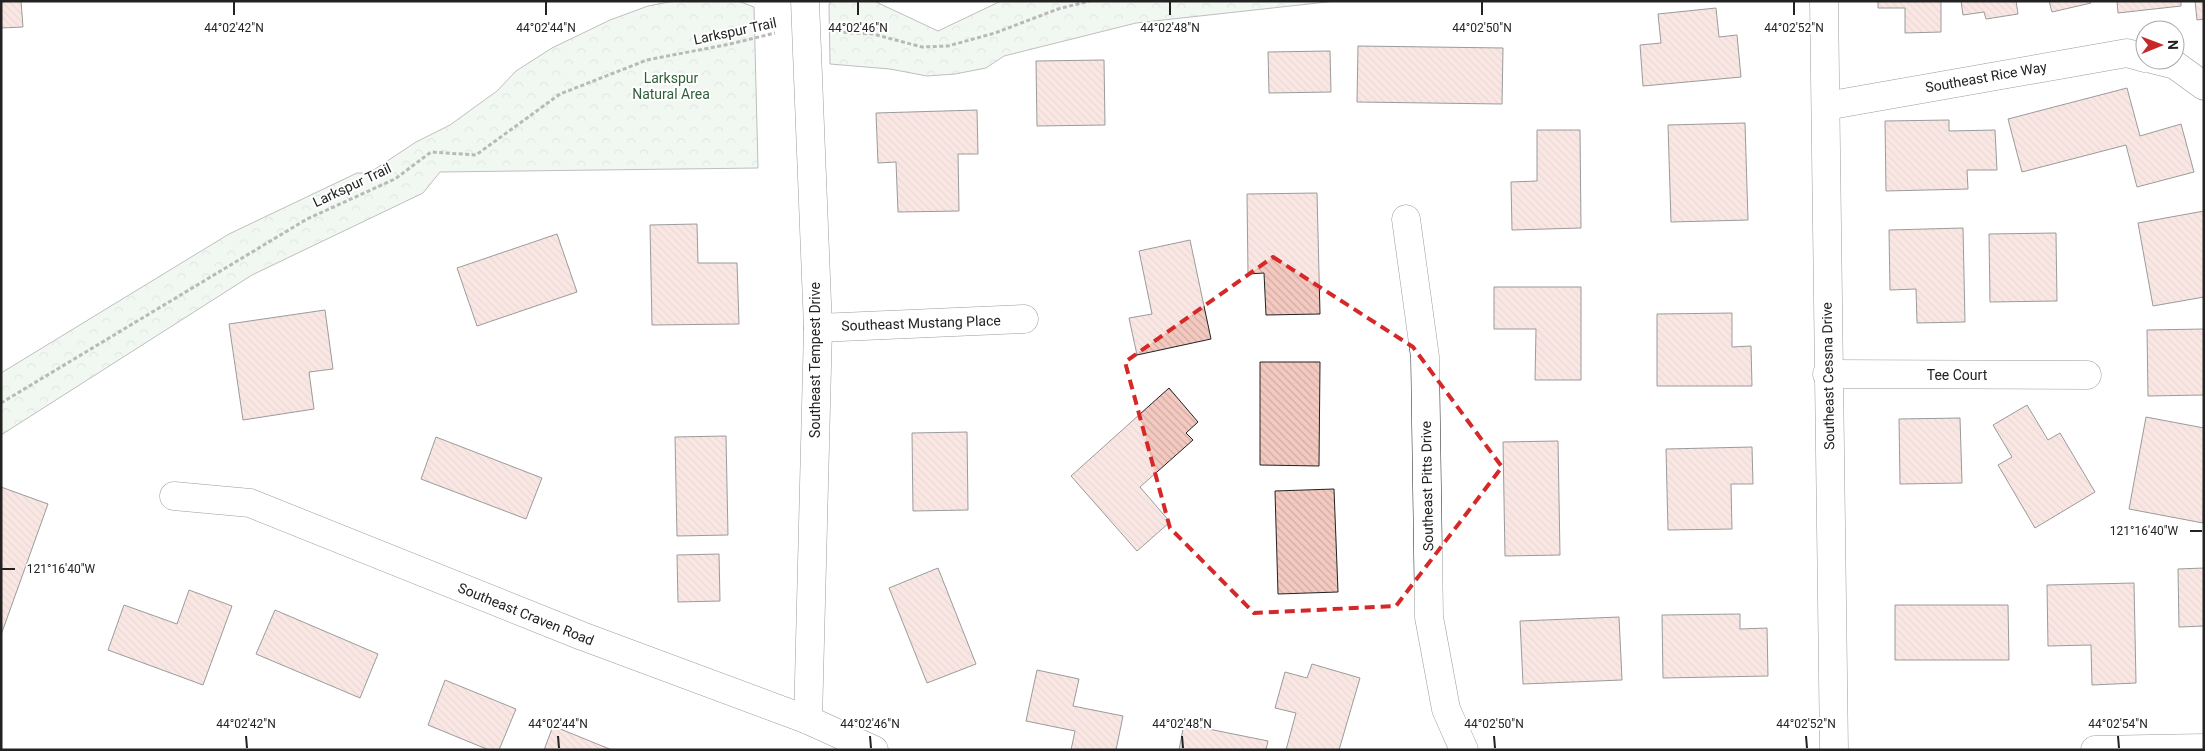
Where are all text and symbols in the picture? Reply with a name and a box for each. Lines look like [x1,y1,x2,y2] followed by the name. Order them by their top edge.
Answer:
[692,14,778,48] street label: Larkspur Trail
[2135,20,2185,70] north arrow
[204,21,264,35] text: 44°02'42"N
[516,21,576,35] text: 44°02'44"N
[828,21,888,35] text: 44°02'46"N
[1140,21,1200,35] text: 44°02'48"N
[1452,21,1512,35] text: 44°02'50"N
[1764,21,1824,35] text: 44°02'52"N
[2165,40,2181,50] text: N
[1924,58,2048,96] street label: Southeast Rice Way
[632,70,710,102] park label: Larkspur Natural Area
[310,160,394,210] street label: Larkspur Trail
[807,282,823,438] street label: Southeast Tempest Drive
[1819,302,1837,450] street label: Southeast Cessna Drive
[841,312,1001,334] street label: Southeast Mustang Place
[1927,367,1988,383] street label: Tee Court
[1418,421,1436,551] street label: Southeast Pitts Drive
[2110,524,2178,538] text: 121°16'40"W
[27,562,95,576] text: 121°16'40"W
[456,579,596,649] street label: Southeast Craven Road
[216,717,276,731] text: 44°02'42"N
[528,717,588,731] text: 44°02'44"N
[840,717,900,731] text: 44°02'46"N
[1152,717,1212,731] text: 44°02'48"N
[1464,717,1524,731] text: 44°02'50"N
[1776,717,1836,731] text: 44°02'52"N
[2088,717,2148,731] text: 44°02'54"N

